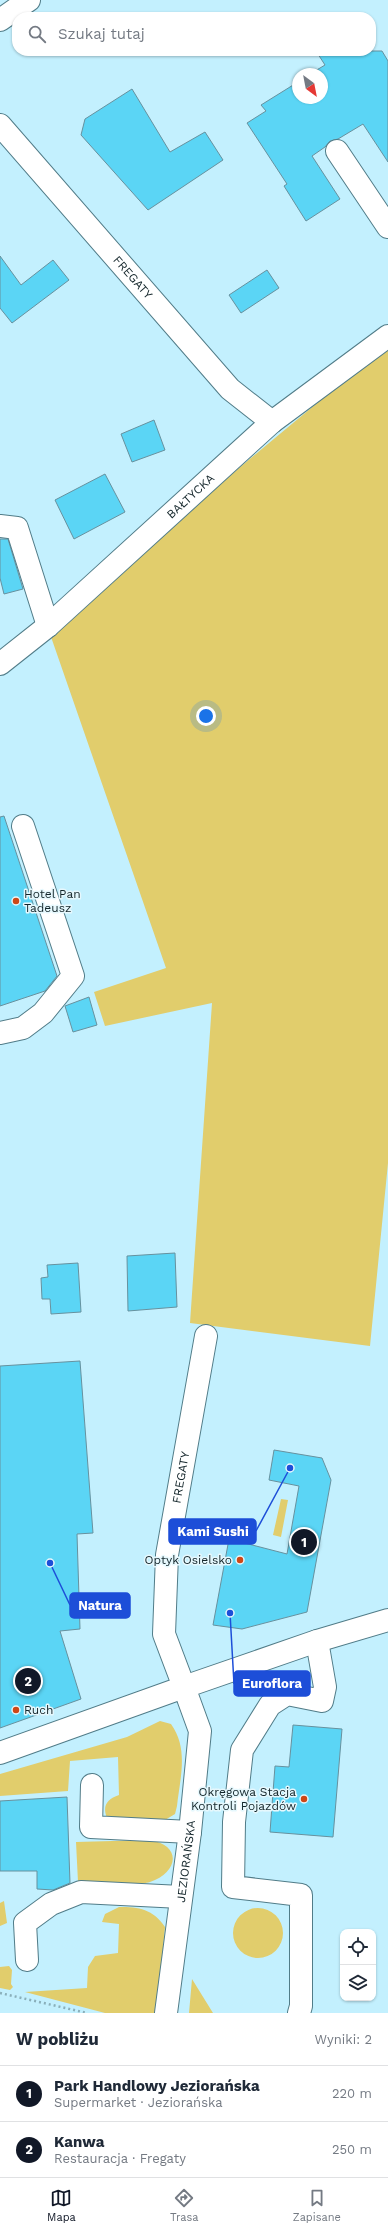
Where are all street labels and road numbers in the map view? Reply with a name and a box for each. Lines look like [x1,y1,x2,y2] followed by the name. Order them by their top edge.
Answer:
[110,253,155,302] street label: FREGATY
[164,471,217,521] street label: BAŁTYCKA
[169,1450,192,1504] street label: FREGATY
[174,1819,198,1903] street label: JEZIORAŃSKA

